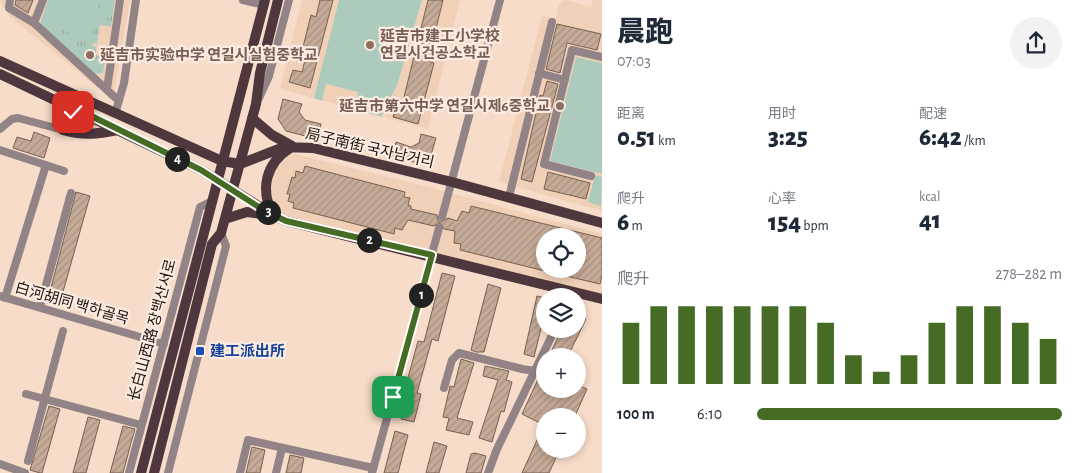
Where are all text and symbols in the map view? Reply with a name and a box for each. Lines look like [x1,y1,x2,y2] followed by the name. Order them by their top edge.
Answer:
[1010,17,1062,69] button: share
[617,19,673,47] text: 晨跑
[380,27,500,61] place label: 延吉市建工小学校 연길시건공소학교
[364,39,376,51] marker: 延吉市建工小学校 연길시건공소학교
[100,46,318,63] place label: 延吉市实验中学 연길시실험중학교
[84,49,96,61] marker: 延吉市实验中学 연길시실험중학교
[617,53,651,69] text: 07:03
[52,91,94,133] pin
[339,97,550,114] place label: 延吉市第六中学 연길시제6중학교
[59,98,87,126] icon: check
[554,100,566,112] marker: 延吉市第六中学 연길시제6중학교
[617,107,645,121] text: 距离
[768,107,796,121] text: 用时
[919,107,947,121] text: 配速
[304,125,436,171] street label: 局子南街 국자남거리
[617,125,656,150] text: 0.51
[768,125,808,150] text: 3:25
[919,125,962,150] text: 6:42
[656,134,676,148] text: km
[962,134,986,148] text: /km
[164,146,190,172] pin: 4
[174,152,181,166] text: 4
[919,190,940,204] text: kcal
[617,192,645,206] text: 爬升
[768,192,796,206] text: 心率
[256,200,280,224] pin: 3
[265,205,272,219] text: 3
[919,208,941,233] text: 41
[617,210,629,235] text: 6
[768,210,801,235] text: 154
[629,219,643,233] text: m
[801,219,829,233] text: bpm
[356,228,382,252] pin: 2
[536,228,586,458] map controls
[536,228,586,278] button: locate
[366,233,373,247] text: 2
[125,257,179,403] street label: 长白山西路 장백산서로
[995,266,1062,282] text: 278–282 m
[617,271,649,287] text: 爬升
[13,279,131,327] street label: 白河胡同 백하골목
[408,282,434,308] pin: 1
[419,288,424,302] text: 1
[536,288,586,338] button: layers
[210,343,285,359] place label: 建工派出所
[194,345,206,357] marker: 建工派出所
[536,348,586,398] button: +
[372,376,414,418] pin
[379,383,407,411] icon: arrive
[617,406,655,422] text: 100 m
[697,406,722,422] text: 6:10
[536,408,586,458] button: −

